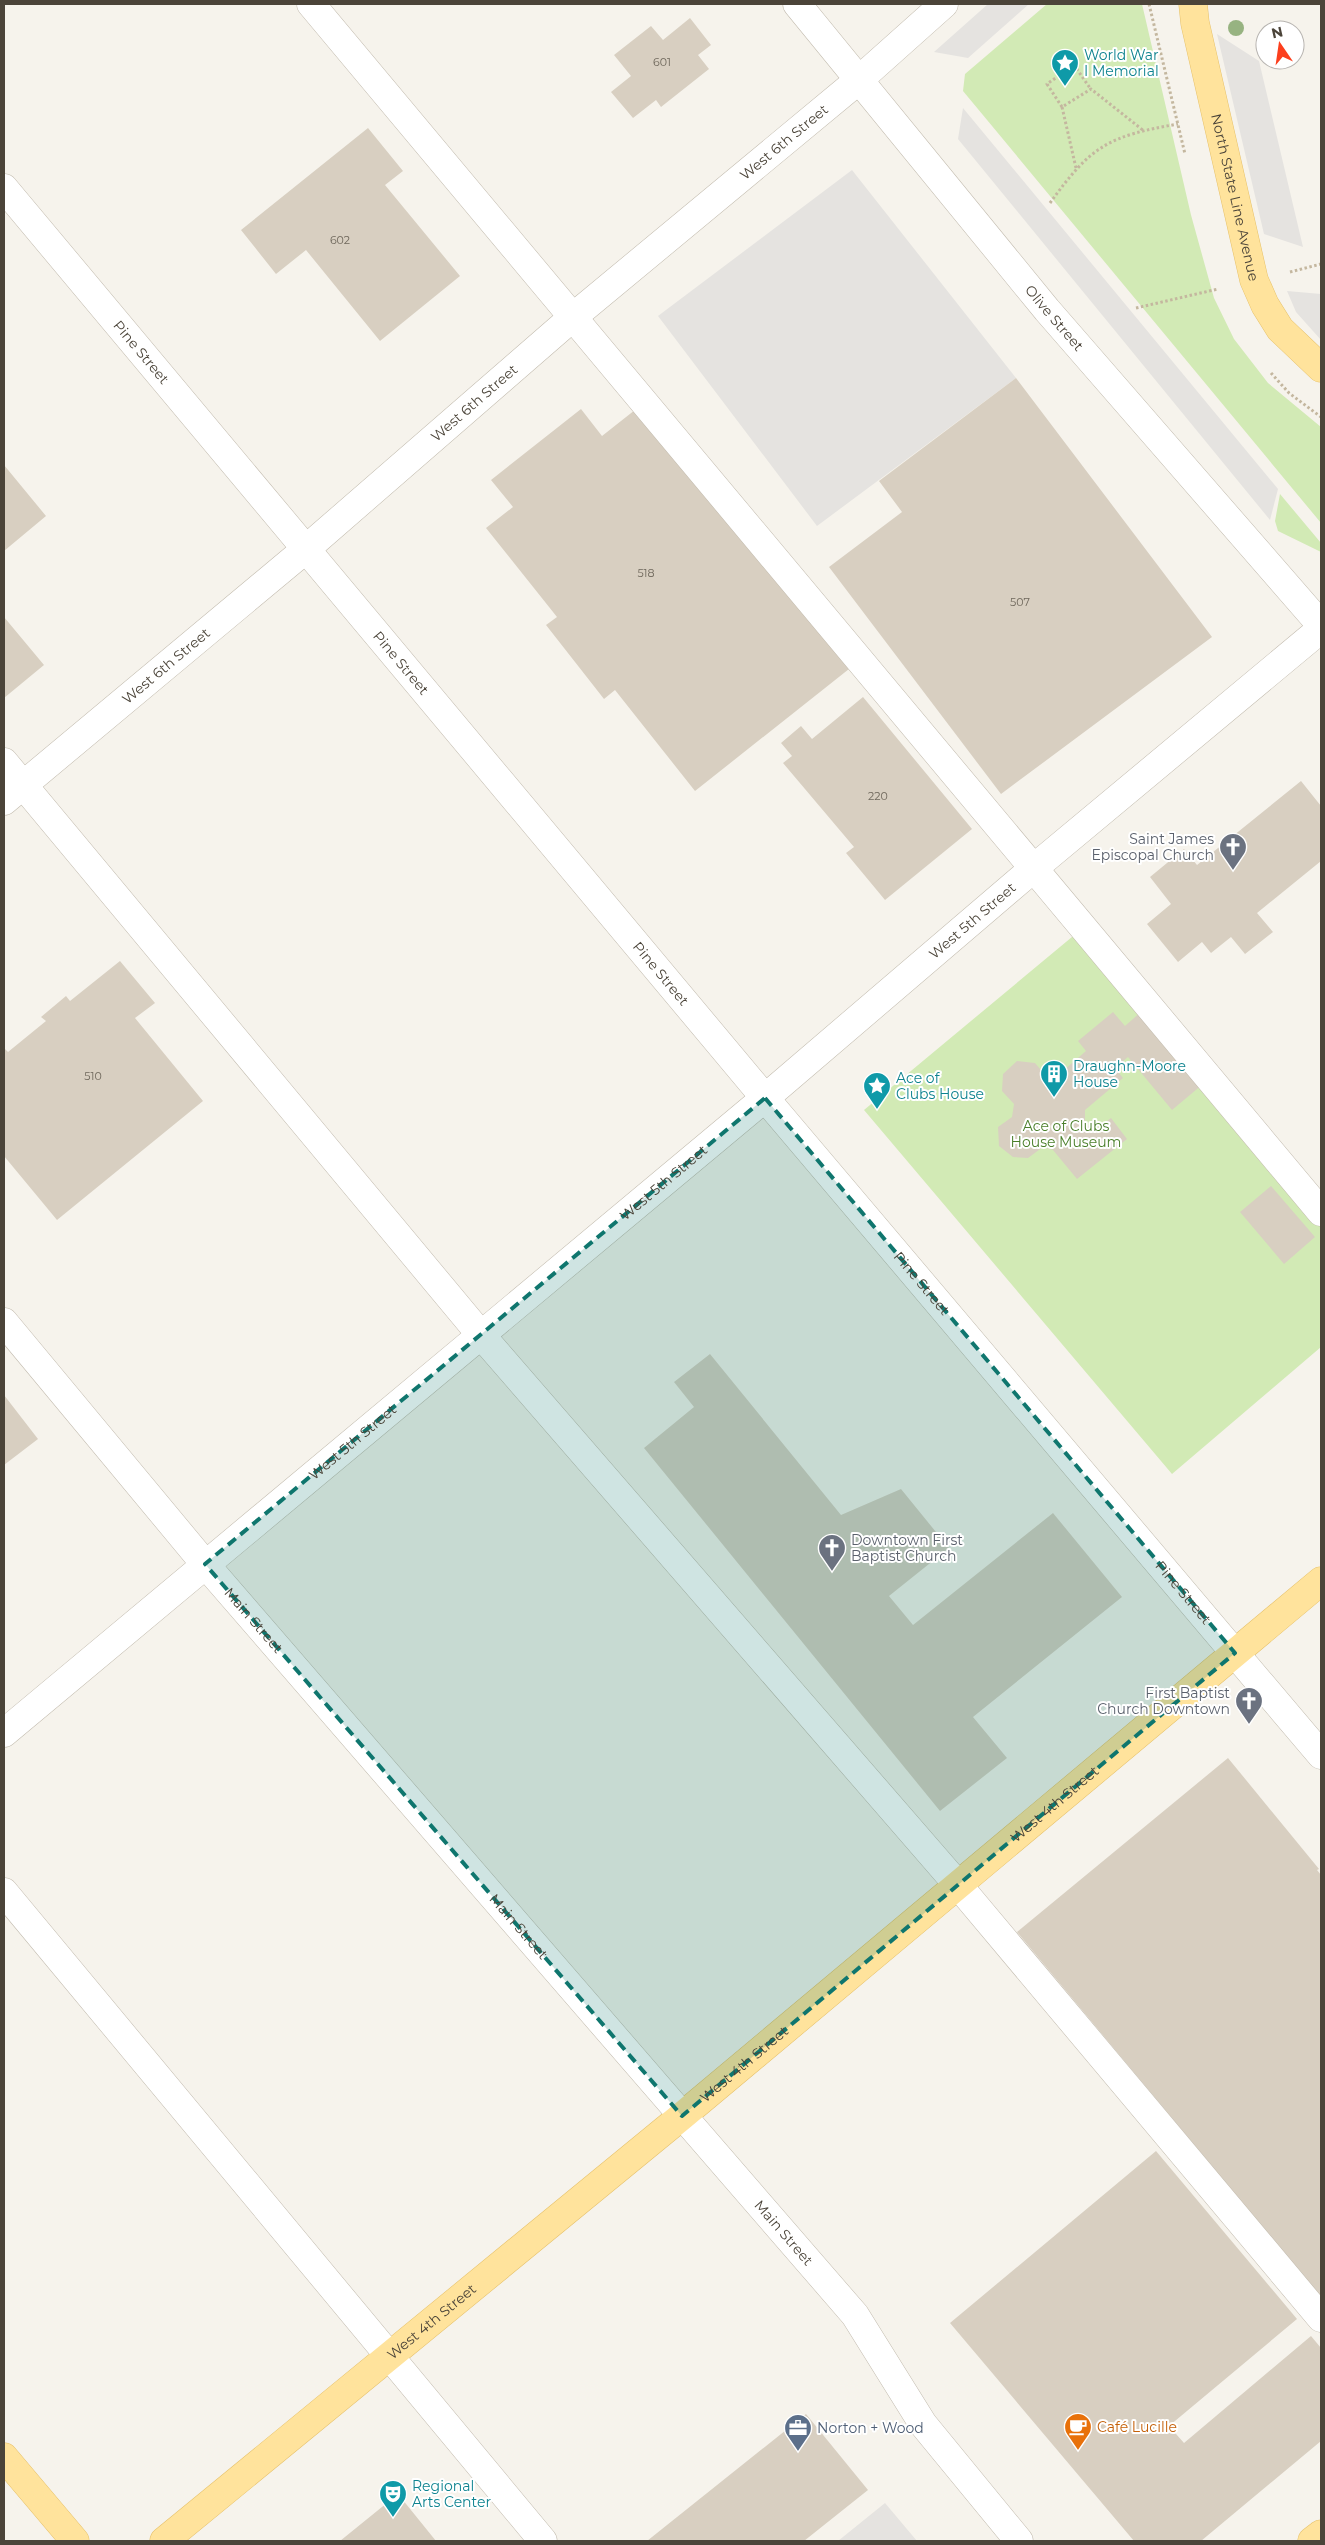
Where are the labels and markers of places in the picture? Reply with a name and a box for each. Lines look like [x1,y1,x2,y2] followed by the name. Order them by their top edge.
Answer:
[1084,46,1159,80] place label: World War I Memorial
[1050,48,1080,87] place icon: World War I Memorial
[1091,830,1214,864] place label: Saint James Episcopal Church
[1218,832,1248,871] church icon: Saint James Episcopal Church
[1073,1057,1186,1091] place label: Draughn-Moore House
[1039,1059,1069,1098] building icon: Draughn-Moore House
[896,1069,984,1103] place label: Ace of Clubs House
[862,1071,892,1110] place icon: Ace of Clubs House
[851,1531,963,1565] place label: Downtown First Baptist Church
[817,1533,847,1572] church icon: Downtown First Baptist Church
[1097,1684,1230,1718] place label: First Baptist Church Downtown
[1234,1686,1264,1725] church icon: First Baptist Church Downtown
[1063,2412,1093,2451] cafe icon: Café Lucille
[783,2413,813,2452] office icon: Norton + Wood
[1097,2418,1177,2436] place label: Café Lucille
[817,2419,924,2437] place label: Norton + Wood
[412,2477,491,2511] place label: Regional Arts Center
[378,2479,408,2518] theatre icon: Regional Arts Center

